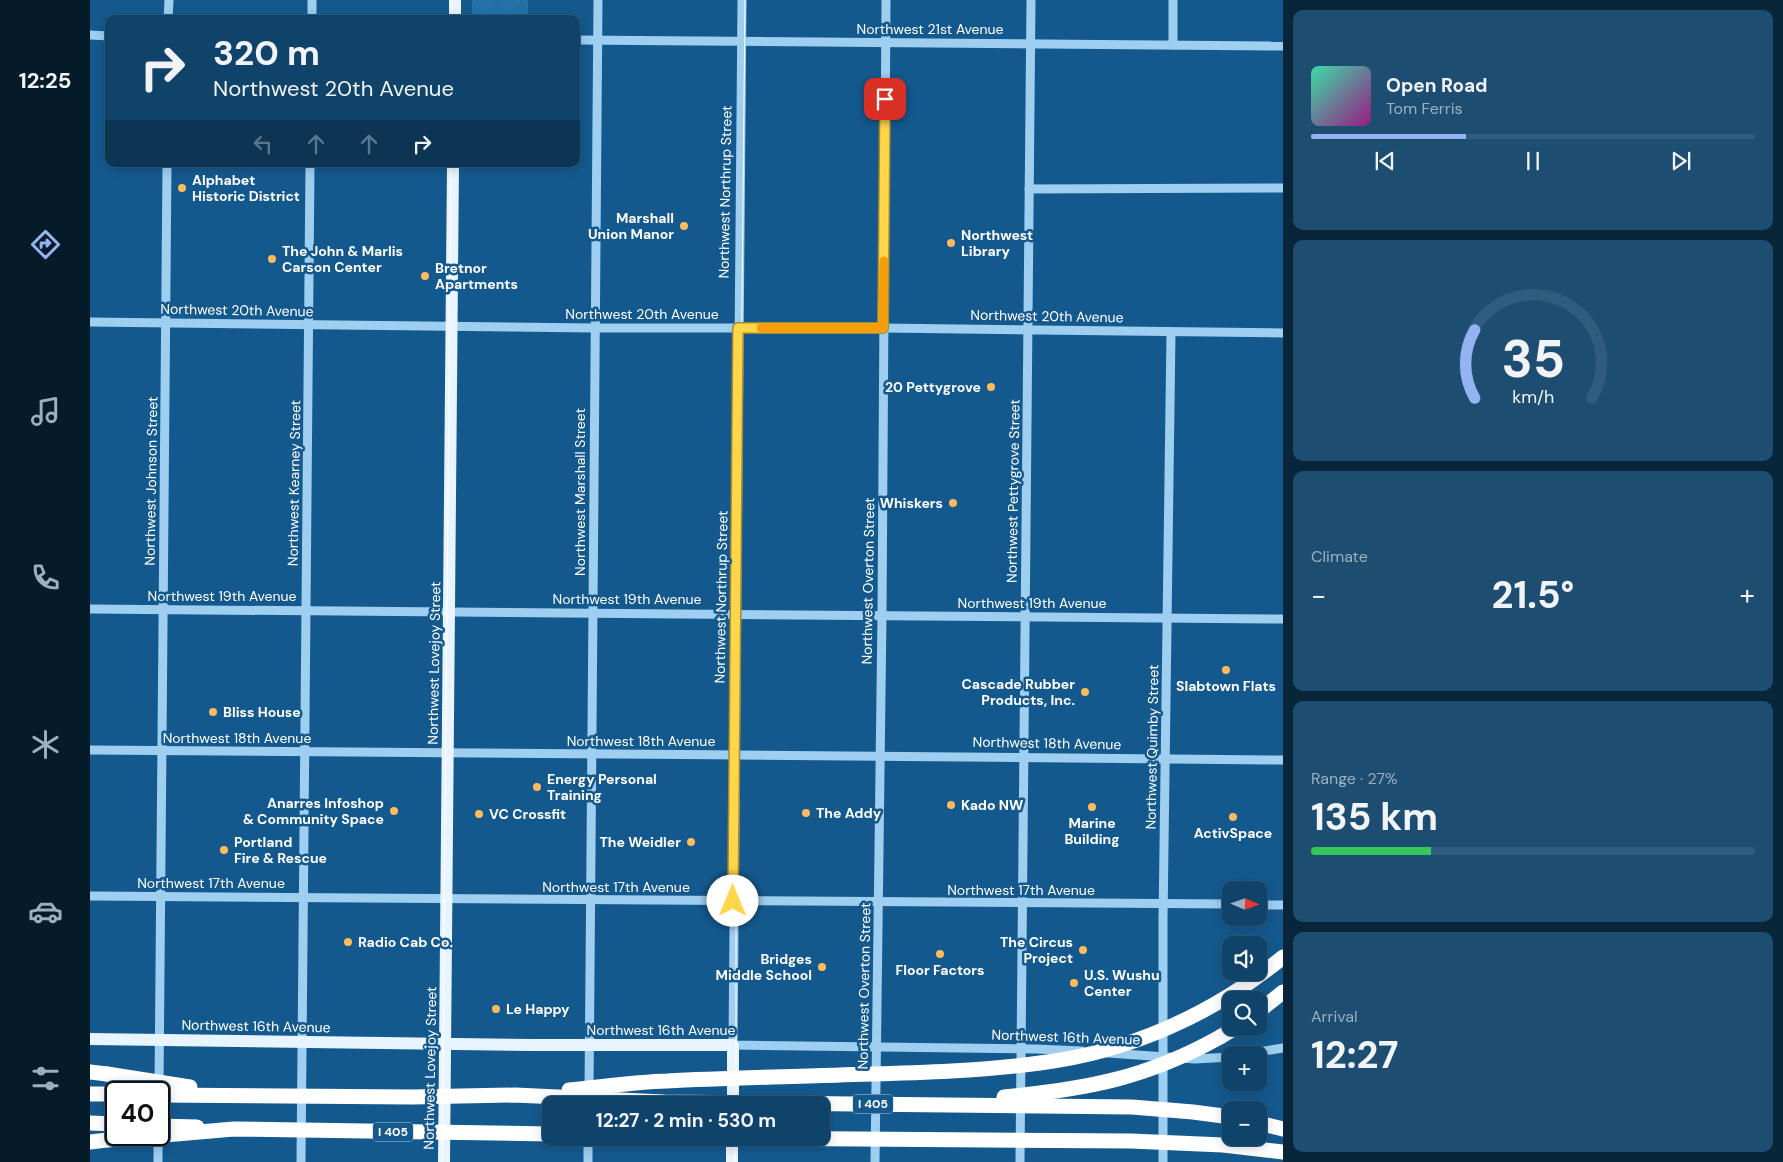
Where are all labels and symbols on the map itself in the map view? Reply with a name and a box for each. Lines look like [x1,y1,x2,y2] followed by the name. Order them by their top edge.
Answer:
[857,20,1004,38] street label: Northwest 21st Avenue
[864,78,906,120] pin
[714,105,736,279] street label: Northwest Northrup Street
[192,171,300,205] place label: Alphabet Historic District
[176,182,188,194] marker: Alphabet Historic District
[588,209,674,243] place label: Marshall Union Manor
[678,220,690,232] marker: Marshall Union Manor
[961,226,1033,260] place label: Northwest Library
[945,237,957,249] marker: Northwest Library
[282,242,403,276] place label: The John & Marlis Carson Center
[266,253,278,265] marker: The John & Marlis Carson Center
[435,259,518,293] place label: Bretnor Apartments
[419,270,431,282] marker: Bretnor Apartments
[160,300,314,320] street label: Northwest 20th Avenue
[565,305,719,323] street label: Northwest 20th Avenue
[970,306,1124,326] street label: Northwest 20th Avenue
[885,378,981,396] place label: 20 Pettygrove
[985,381,997,393] marker: 20 Pettygrove
[141,396,161,566] street label: Northwest Johnson Street
[1002,399,1024,583] street label: Northwest Pettygrove Street
[284,400,304,566] street label: Northwest Kearney Street
[571,408,589,576] street label: Northwest Marshall Street
[880,494,943,512] place label: Whiskers
[858,497,878,665] street label: Northwest Overton Street
[947,497,959,509] marker: Whiskers
[710,510,732,684] street label: Northwest Northrup Street
[424,581,444,745] street label: Northwest Lovejoy Street
[148,587,297,605] street label: Northwest 19th Avenue
[553,590,702,608] street label: Northwest 19th Avenue
[958,594,1107,612] street label: Northwest 19th Avenue
[1142,664,1162,830] street label: Northwest Quimby Street
[1220,664,1232,676] marker: Slabtown Flats
[961,675,1075,709] place label: Cascade Rubber Products, Inc.
[1176,677,1276,695] place label: Slabtown Flats
[1079,686,1091,698] marker: Cascade Rubber Products, Inc.
[223,703,301,721] place label: Bliss House
[207,706,219,718] marker: Bliss House
[163,729,311,747] street label: Northwest 18th Avenue
[567,732,715,750] street label: Northwest 18th Avenue
[972,733,1122,753] street label: Northwest 18th Avenue
[547,770,657,804] place label: Energy Personal Training
[531,781,543,793] marker: Energy Personal Training
[243,794,384,828] place label: Anarres Infoshop & Community Space
[961,796,1023,814] place label: Kado NW
[945,799,957,811] marker: Kado NW
[1086,801,1098,813] marker: Marine Building
[816,804,882,822] place label: The Addy
[388,805,400,817] marker: Anarres Infoshop & Community Space
[489,805,566,823] place label: VC Crossfit
[800,807,812,819] marker: The Addy
[473,808,485,820] marker: VC Crossfit
[1227,811,1239,823] marker: ActivSpace
[1064,814,1120,848] place label: Marine Building
[1194,824,1272,842] place label: ActivSpace
[234,833,327,867] place label: Portland Fire & Rescue
[599,833,681,851] place label: The Weidler
[685,836,697,848] marker: The Weidler
[218,844,230,856] marker: Portland Fire & Rescue
[137,874,285,892] street label: Northwest 17th Avenue
[706,874,758,926] position arrow
[542,878,690,896] street label: Northwest 17th Avenue
[947,881,1095,899] street label: Northwest 17th Avenue
[1222,881,1268,926] north arrow
[854,902,874,1070] street label: Northwest Overton Street
[358,933,453,951] place label: Radio Cab Co.
[1000,933,1073,967] place label: The Circus Project
[342,936,354,948] marker: Radio Cab Co.
[1077,944,1089,956] marker: The Circus Project
[934,948,946,960] marker: Floor Factors
[716,950,812,984] place label: Bridges Middle School
[816,961,828,973] marker: Bridges Middle School
[895,961,985,979] place label: Floor Factors
[1084,966,1160,1000] place label: U.S. Wushu Center
[1068,977,1080,989] marker: U.S. Wushu Center
[420,986,440,1150] street label: Northwest Lovejoy Street
[506,1000,570,1018] place label: Le Happy
[490,1003,502,1015] marker: Le Happy
[181,1016,331,1036] street label: Northwest 16th Avenue
[587,1021,736,1039] street label: Northwest 16th Avenue
[991,1025,1141,1049] street label: Northwest 16th Avenue
[105,1081,170,1146] speed limit sign: 40
[853,1094,893,1114] road number: I 405
[373,1122,413,1142] road number: I 405

